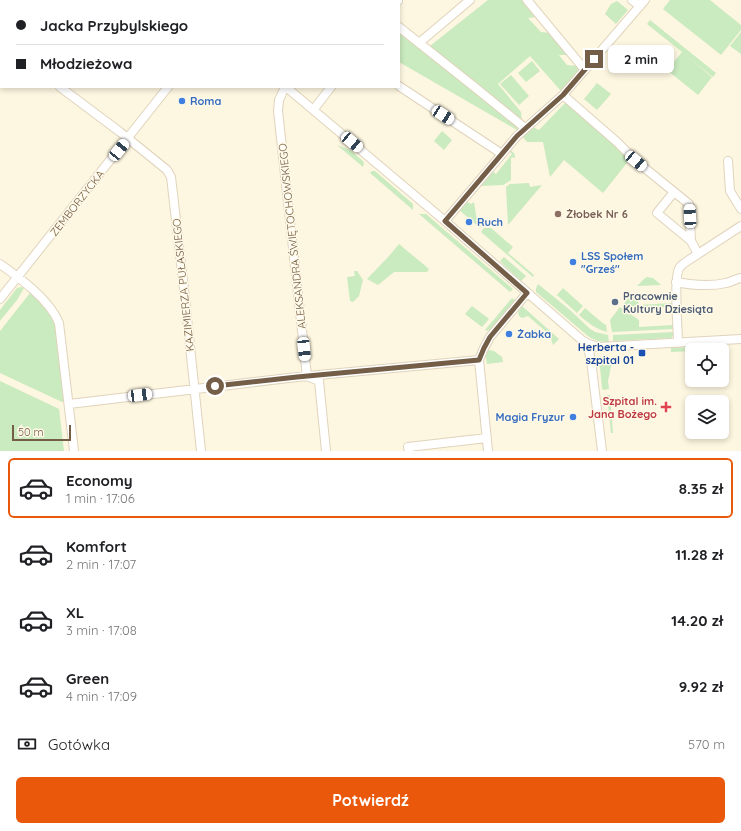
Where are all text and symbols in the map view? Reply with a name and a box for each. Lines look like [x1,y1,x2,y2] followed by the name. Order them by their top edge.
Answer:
[40,16,188,35] text: Jacka Przybylskiego
[608,45,674,73] callout: 2 min
[585,50,603,68] route end
[624,51,658,67] text: 2 min
[40,54,132,73] text: Młodzieżowa
[190,94,222,108] place label: Roma
[177,96,187,106] marker: Roma
[430,103,456,127] car
[339,130,365,154] car
[107,137,131,163] car
[275,142,309,330] street label: ALEKSANDRA ŚWIĘTOCHOWSKIEGO
[623,149,649,173] car
[47,167,107,239] street label: ZEMBORZYCKA
[683,204,697,228] car
[566,207,628,221] place label: Żłobek Nr 6
[553,209,563,219] marker: Żłobek Nr 6
[477,215,503,229] place label: Ruch
[464,217,474,227] marker: Ruch
[169,218,197,352] street label: KAZIMIERZA PUŁASKIEGO
[581,249,643,276] place label: LSS Społem ''Grześ"
[568,257,578,267] marker: LSS Społem ''Grześ"
[623,289,713,316] place label: Pracownie Kultury Dziesiąta
[610,297,620,307] marker: Pracownie Kultury Dziesiąta
[517,327,551,341] place label: Żabka
[504,329,514,339] marker: Żabka
[297,336,311,362] car
[578,340,634,367] place label: Herberta - szpital 01
[685,343,729,439] map controls
[685,343,729,387] button: locate
[637,348,647,358] marker: Herberta - szpital 01
[206,377,224,395] route start
[127,388,153,402] car
[588,394,657,421] place label: Szpital im. Jana Bożego
[685,395,729,439] button: layers
[660,401,672,413] marker: Szpital im. Jana Bożego
[496,410,565,424] place label: Magia Fryzur
[568,412,578,422] marker: Magia Fryzur
[12,423,71,442] scale bar
[18,425,44,439] text: 50 m
[18,470,54,506] icon: car
[66,471,133,490] text: Economy
[679,479,723,498] text: 8.35 zł
[66,490,135,506] text: 1 min · 17:06
[18,536,54,572] icon: car
[66,537,127,556] text: Komfort
[675,545,723,564] text: 11.28 zł
[66,556,136,572] text: 2 min · 17:07
[18,602,54,638] icon: car
[66,603,84,622] text: XL
[671,611,723,630] text: 14.20 zł
[66,622,137,638] text: 3 min · 17:08
[18,668,54,704] icon: car
[66,669,109,688] text: Green
[679,677,723,696] text: 9.92 zł
[66,688,137,704] text: 4 min · 17:09
[16,733,38,755] icon: cash
[48,735,110,754] text: Gotówka
[688,736,725,752] text: 570 m
[16,777,725,823] button: Potwierdź

